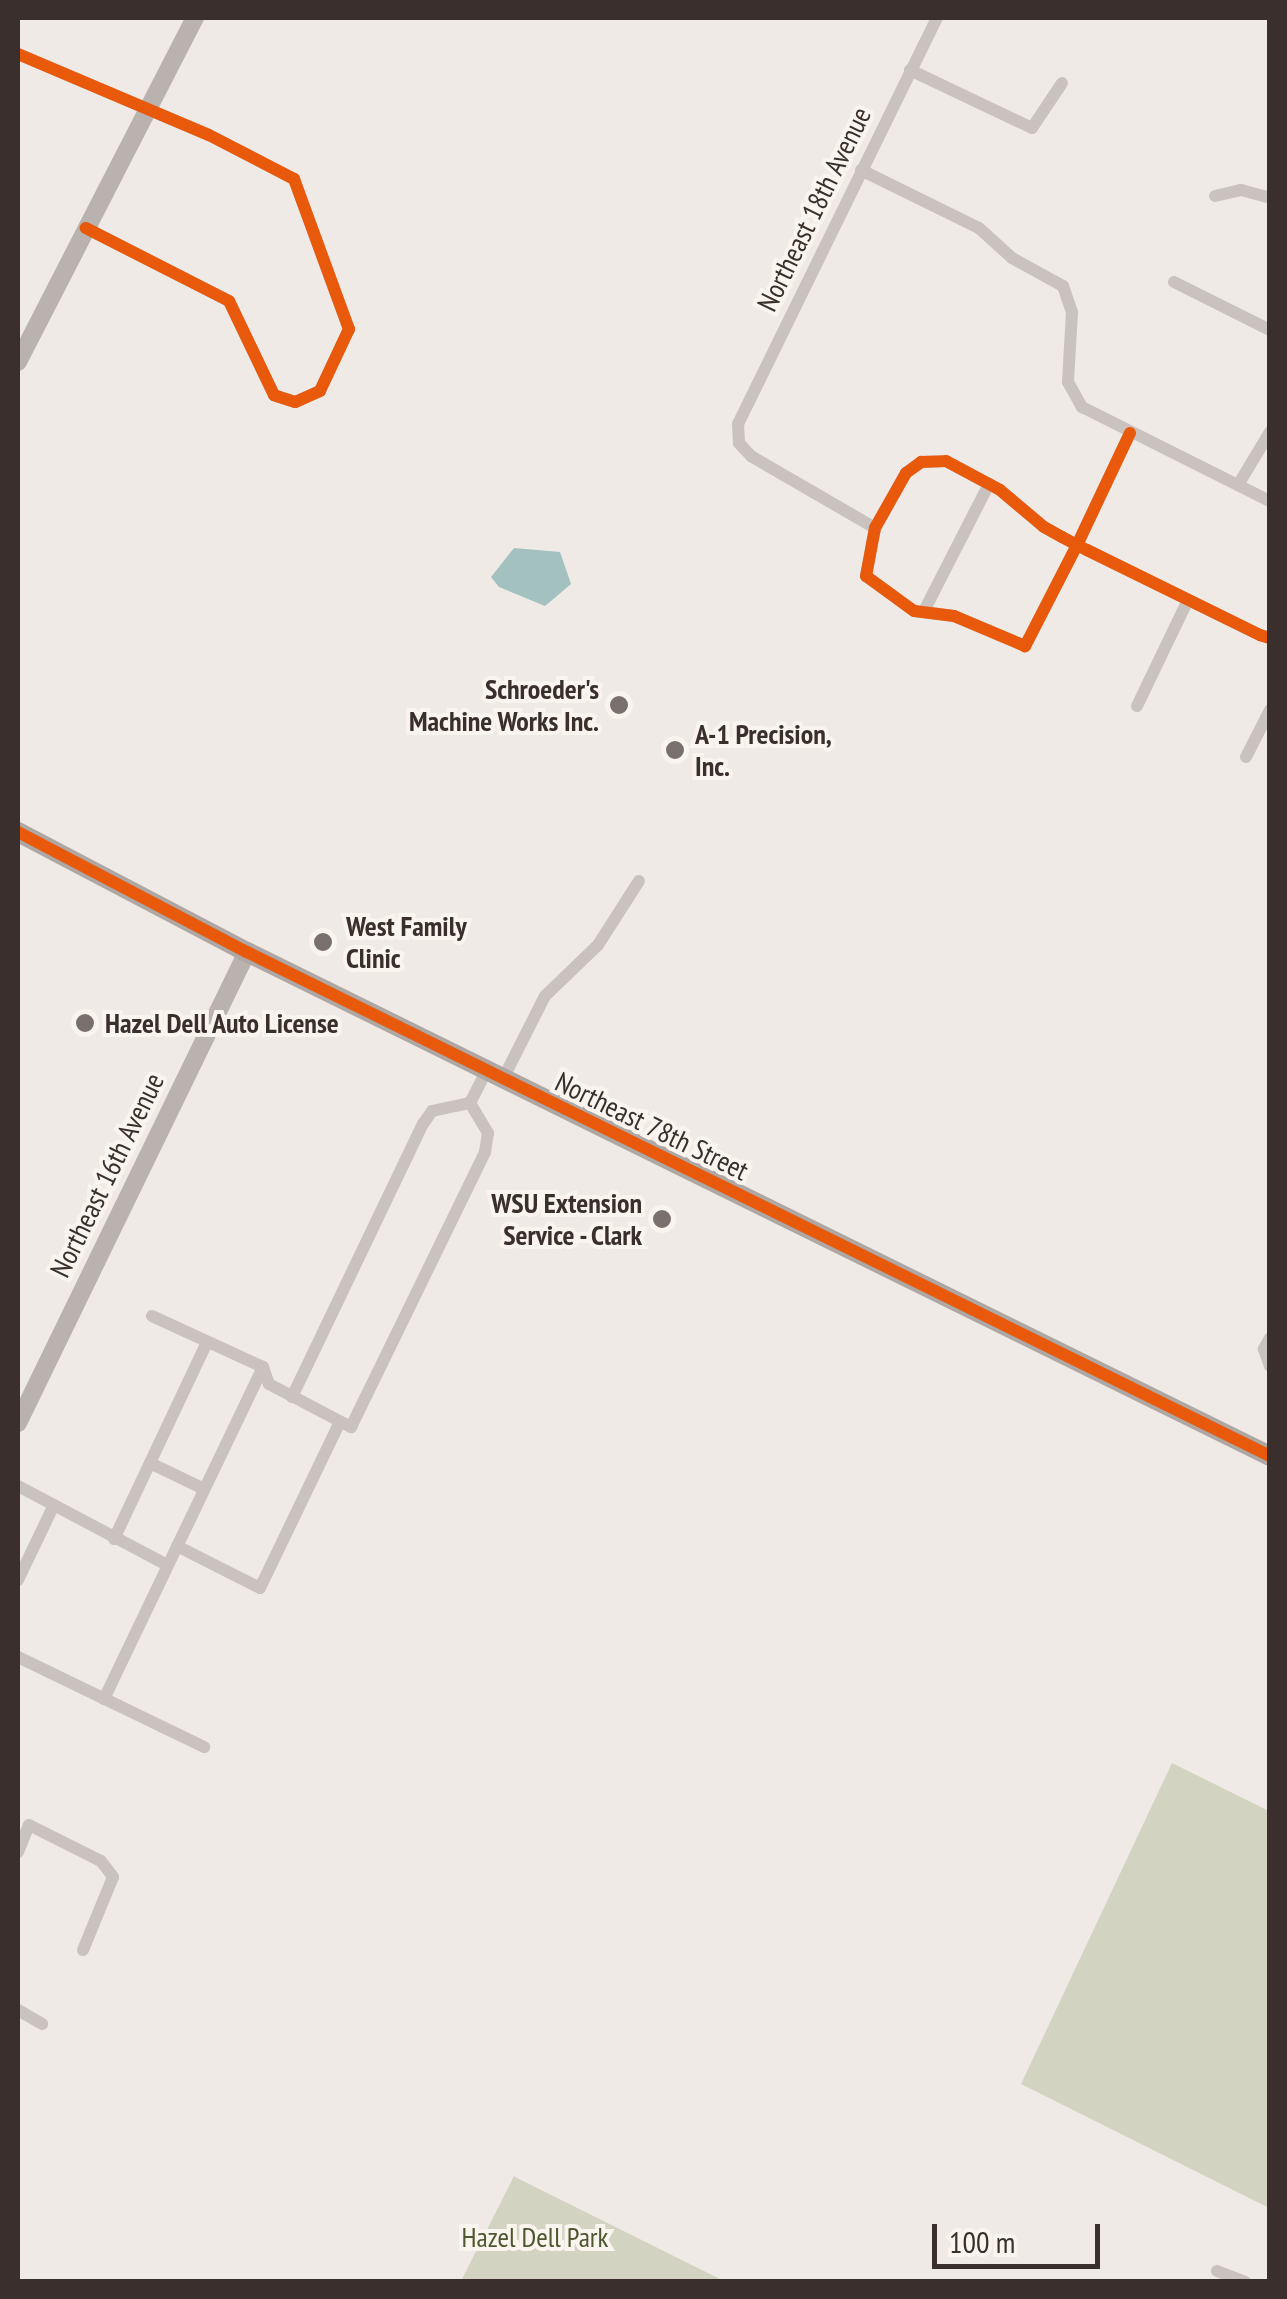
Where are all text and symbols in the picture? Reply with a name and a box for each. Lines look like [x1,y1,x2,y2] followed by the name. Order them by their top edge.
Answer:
[750,101,878,317] street label: Northeast 18th Avenue
[408,672,599,738] place label: Schroeder's Machine Works Inc.
[608,694,630,716] marker: Schroeder's Machine Works Inc.
[695,717,832,783] place label: A-1 Precision, Inc.
[664,739,686,761] marker: A-1 Precision, Inc.
[346,909,467,975] place label: West Family Clinic
[310,929,336,955] marker: West Family Clinic
[105,1006,340,1040] place label: Hazel Dell Auto License
[74,1012,96,1034] marker: Hazel Dell Auto License
[550,1065,754,1187] street label: Northeast 78th Street
[43,1067,171,1283] street label: Northeast 16th Avenue
[491,1186,642,1252] place label: WSU Extension Service - Clark
[651,1208,673,1230] marker: WSU Extension Service - Clark
[937,2204,1104,2266] scale bar
[462,2220,608,2254] park label: Hazel Dell Park
[949,2222,1015,2261] text: 100 m

